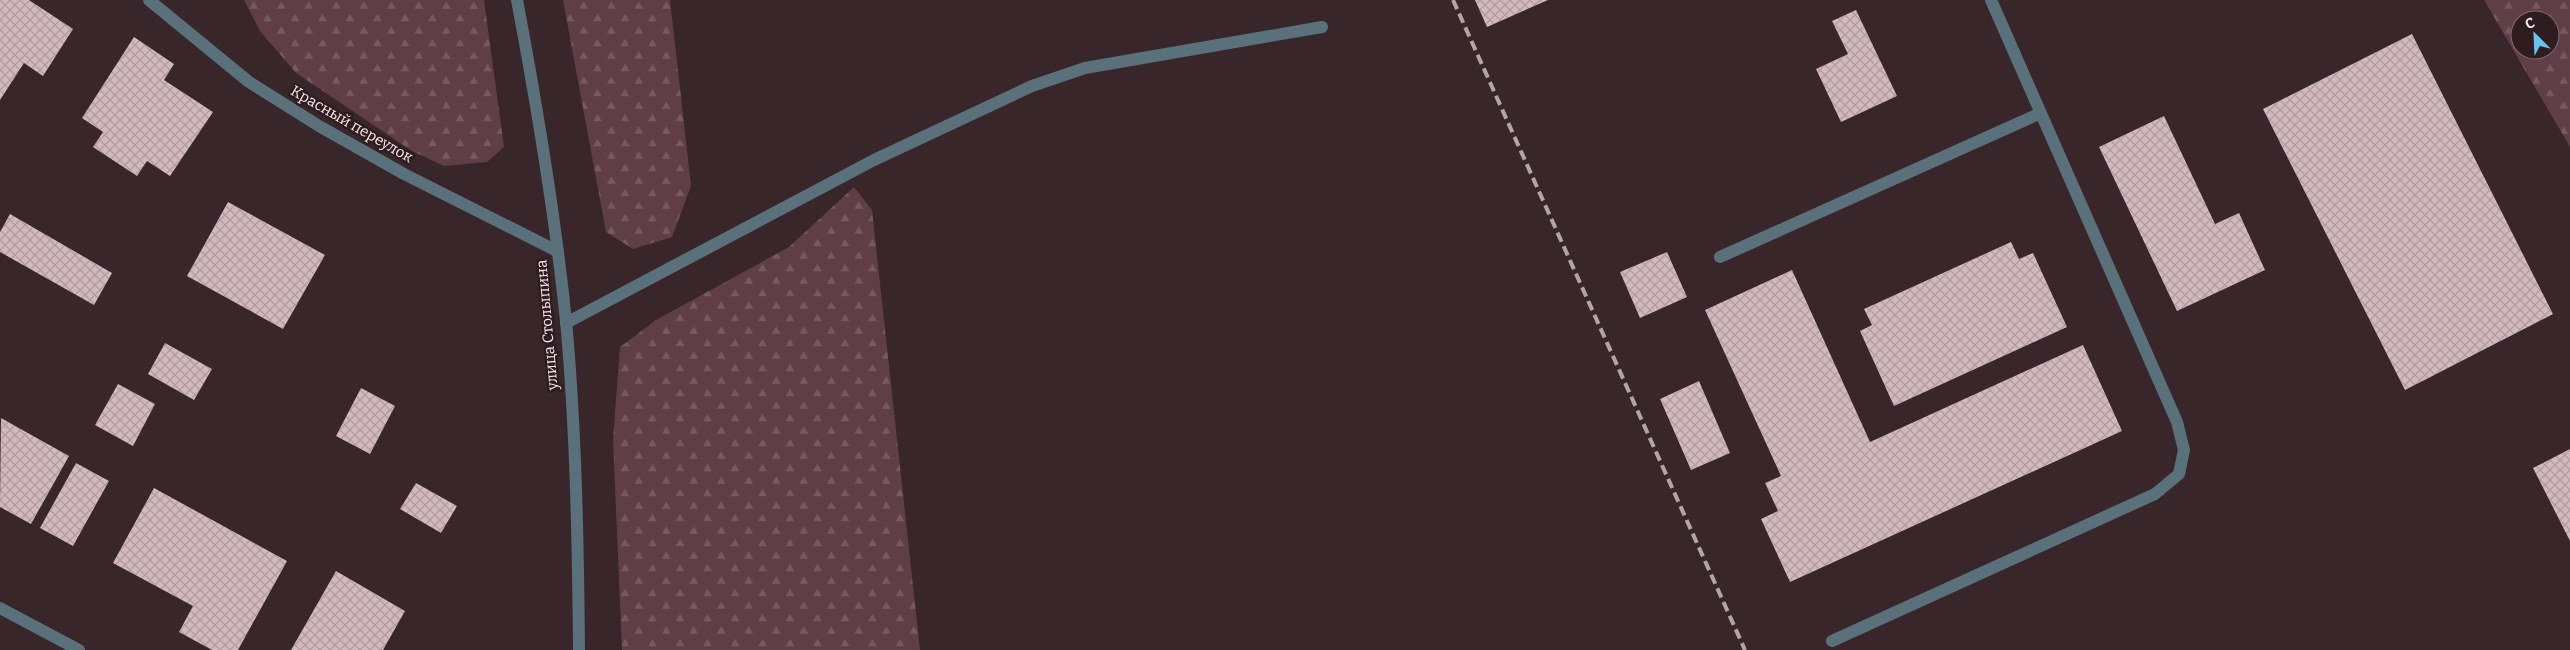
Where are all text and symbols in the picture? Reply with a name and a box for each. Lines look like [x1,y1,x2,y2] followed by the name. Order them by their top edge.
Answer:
[2510,10,2560,60] north arrow
[2522,14,2538,33] text: С
[288,82,417,166] street label: Красный переулок
[532,259,562,392] street label: улица Столыпина

